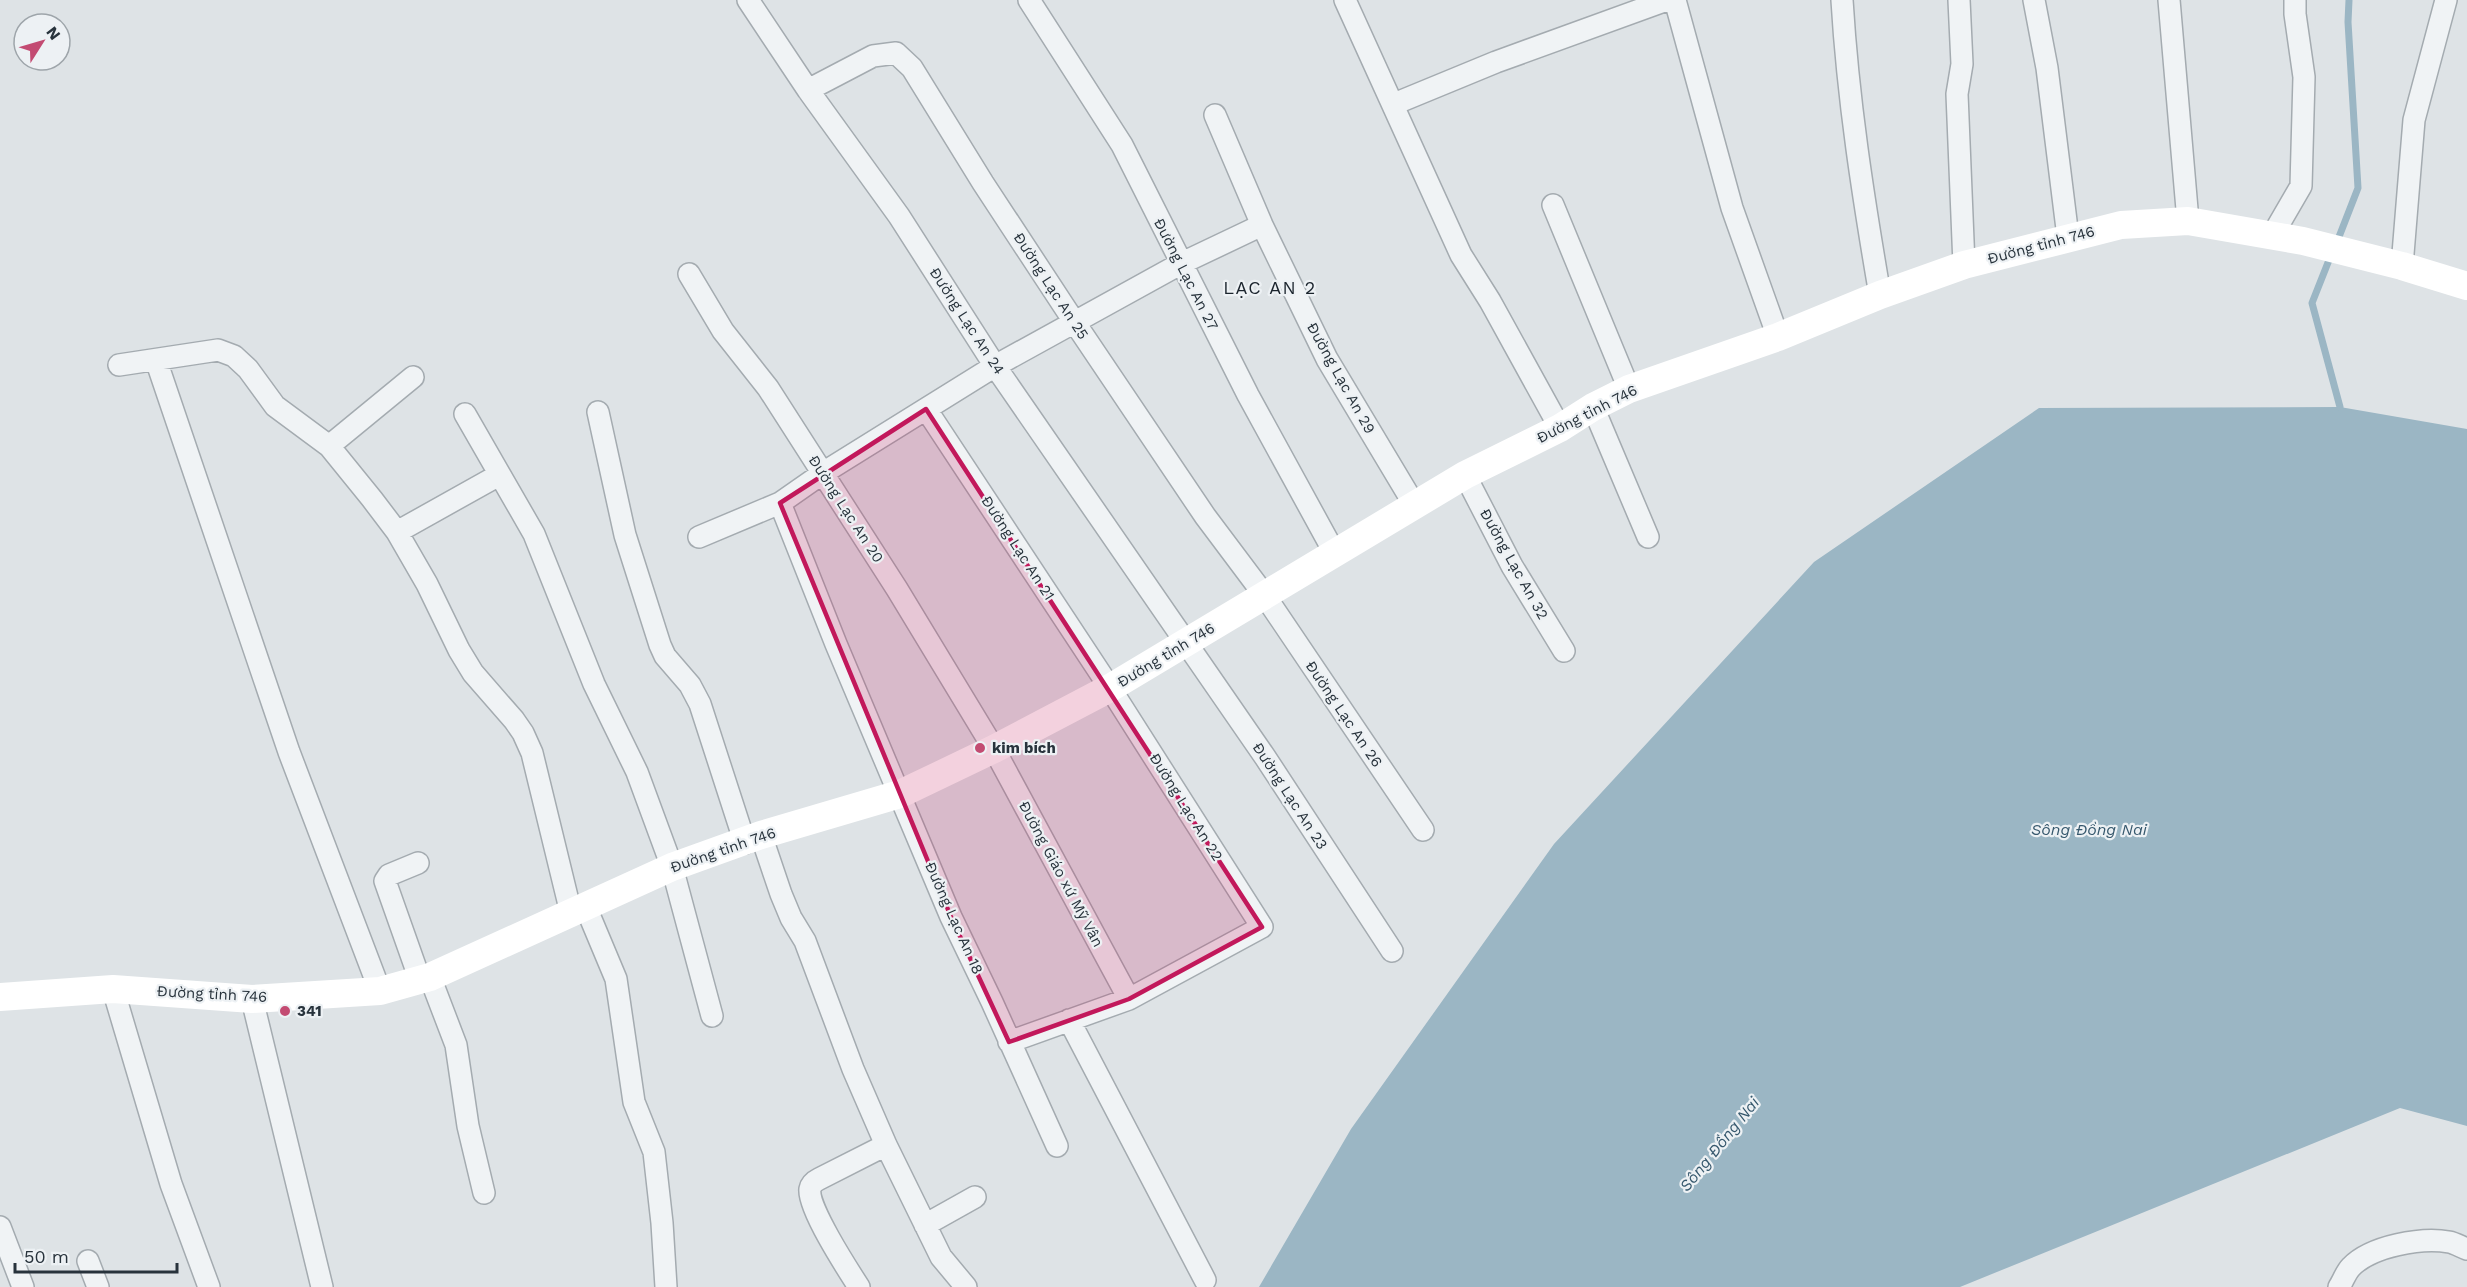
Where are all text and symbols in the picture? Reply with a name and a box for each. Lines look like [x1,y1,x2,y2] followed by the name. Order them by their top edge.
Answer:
[12,12,72,72] north arrow
[42,23,65,44] text: N
[1150,215,1222,333] street label: Đường Lạc An 27
[1985,222,2097,268] street label: Đường tỉnh 746
[1010,229,1092,343] street label: Đường Lạc An 25
[926,264,1008,378] street label: Đường Lạc An 24
[1223,277,1317,298] district label: LẠC AN 2
[1303,319,1379,437] street label: Đường Lạc An 29
[1534,381,1640,447] street label: Đường tỉnh 746
[805,452,887,566] street label: Đường Lạc An 20
[978,492,1058,604] street label: Đường Lạc An 21
[1476,505,1552,623] street label: Đường Lạc An 32
[1114,619,1218,691] street label: Đường tỉnh 746
[1302,657,1386,771] street label: Đường Lạc An 26
[992,739,1056,757] place label: kim bích
[1249,739,1331,853] street label: Đường Lạc An 23
[973,741,987,755] marker: kim bích
[1146,750,1226,864] street label: Đường Lạc An 22
[1015,798,1107,950] street label: Đường Giáo xứ Mỹ Vân
[2031,820,2148,839] water label: Sông Đồng Nai
[668,824,778,876] street label: Đường tỉnh 746
[921,859,987,977] street label: Đường Lạc An 18
[156,982,268,1006] street label: Đường tỉnh 746
[297,1002,322,1020] place label: 341
[278,1004,292,1018] marker: 341
[1676,1093,1764,1195] water label: Sông Đồng Nai
[15,1236,177,1274] scale bar
[24,1246,69,1267] text: 50 m

